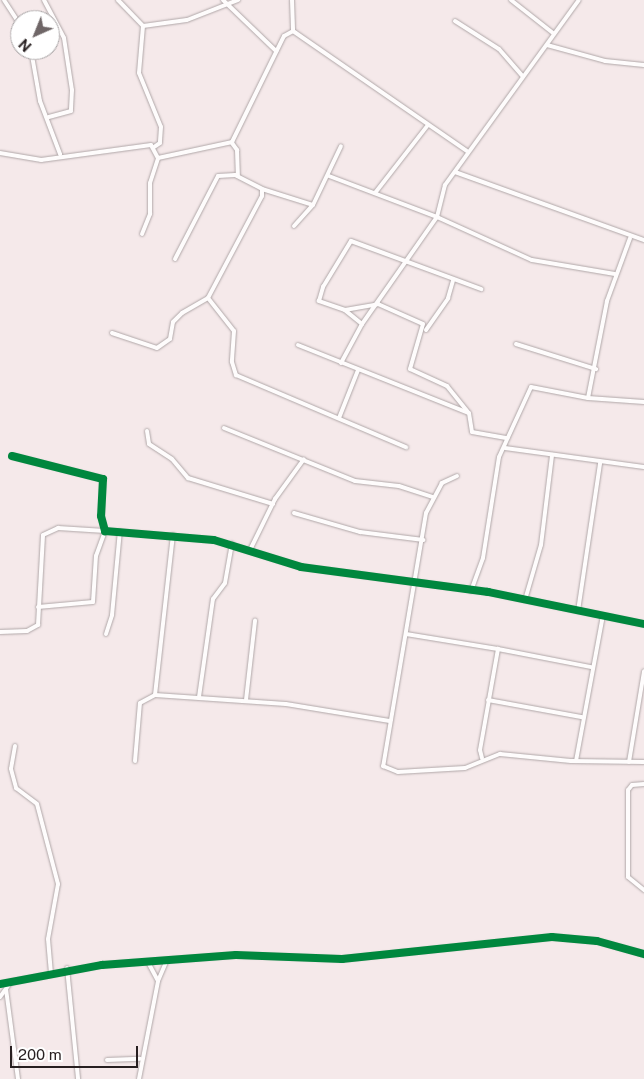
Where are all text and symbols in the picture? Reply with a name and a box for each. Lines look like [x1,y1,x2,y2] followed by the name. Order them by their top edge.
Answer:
[10,10,60,60] north arrow
[16,36,35,55] text: N
[12,1036,140,1068] scale bar
[18,1046,62,1063] text: 200 m

